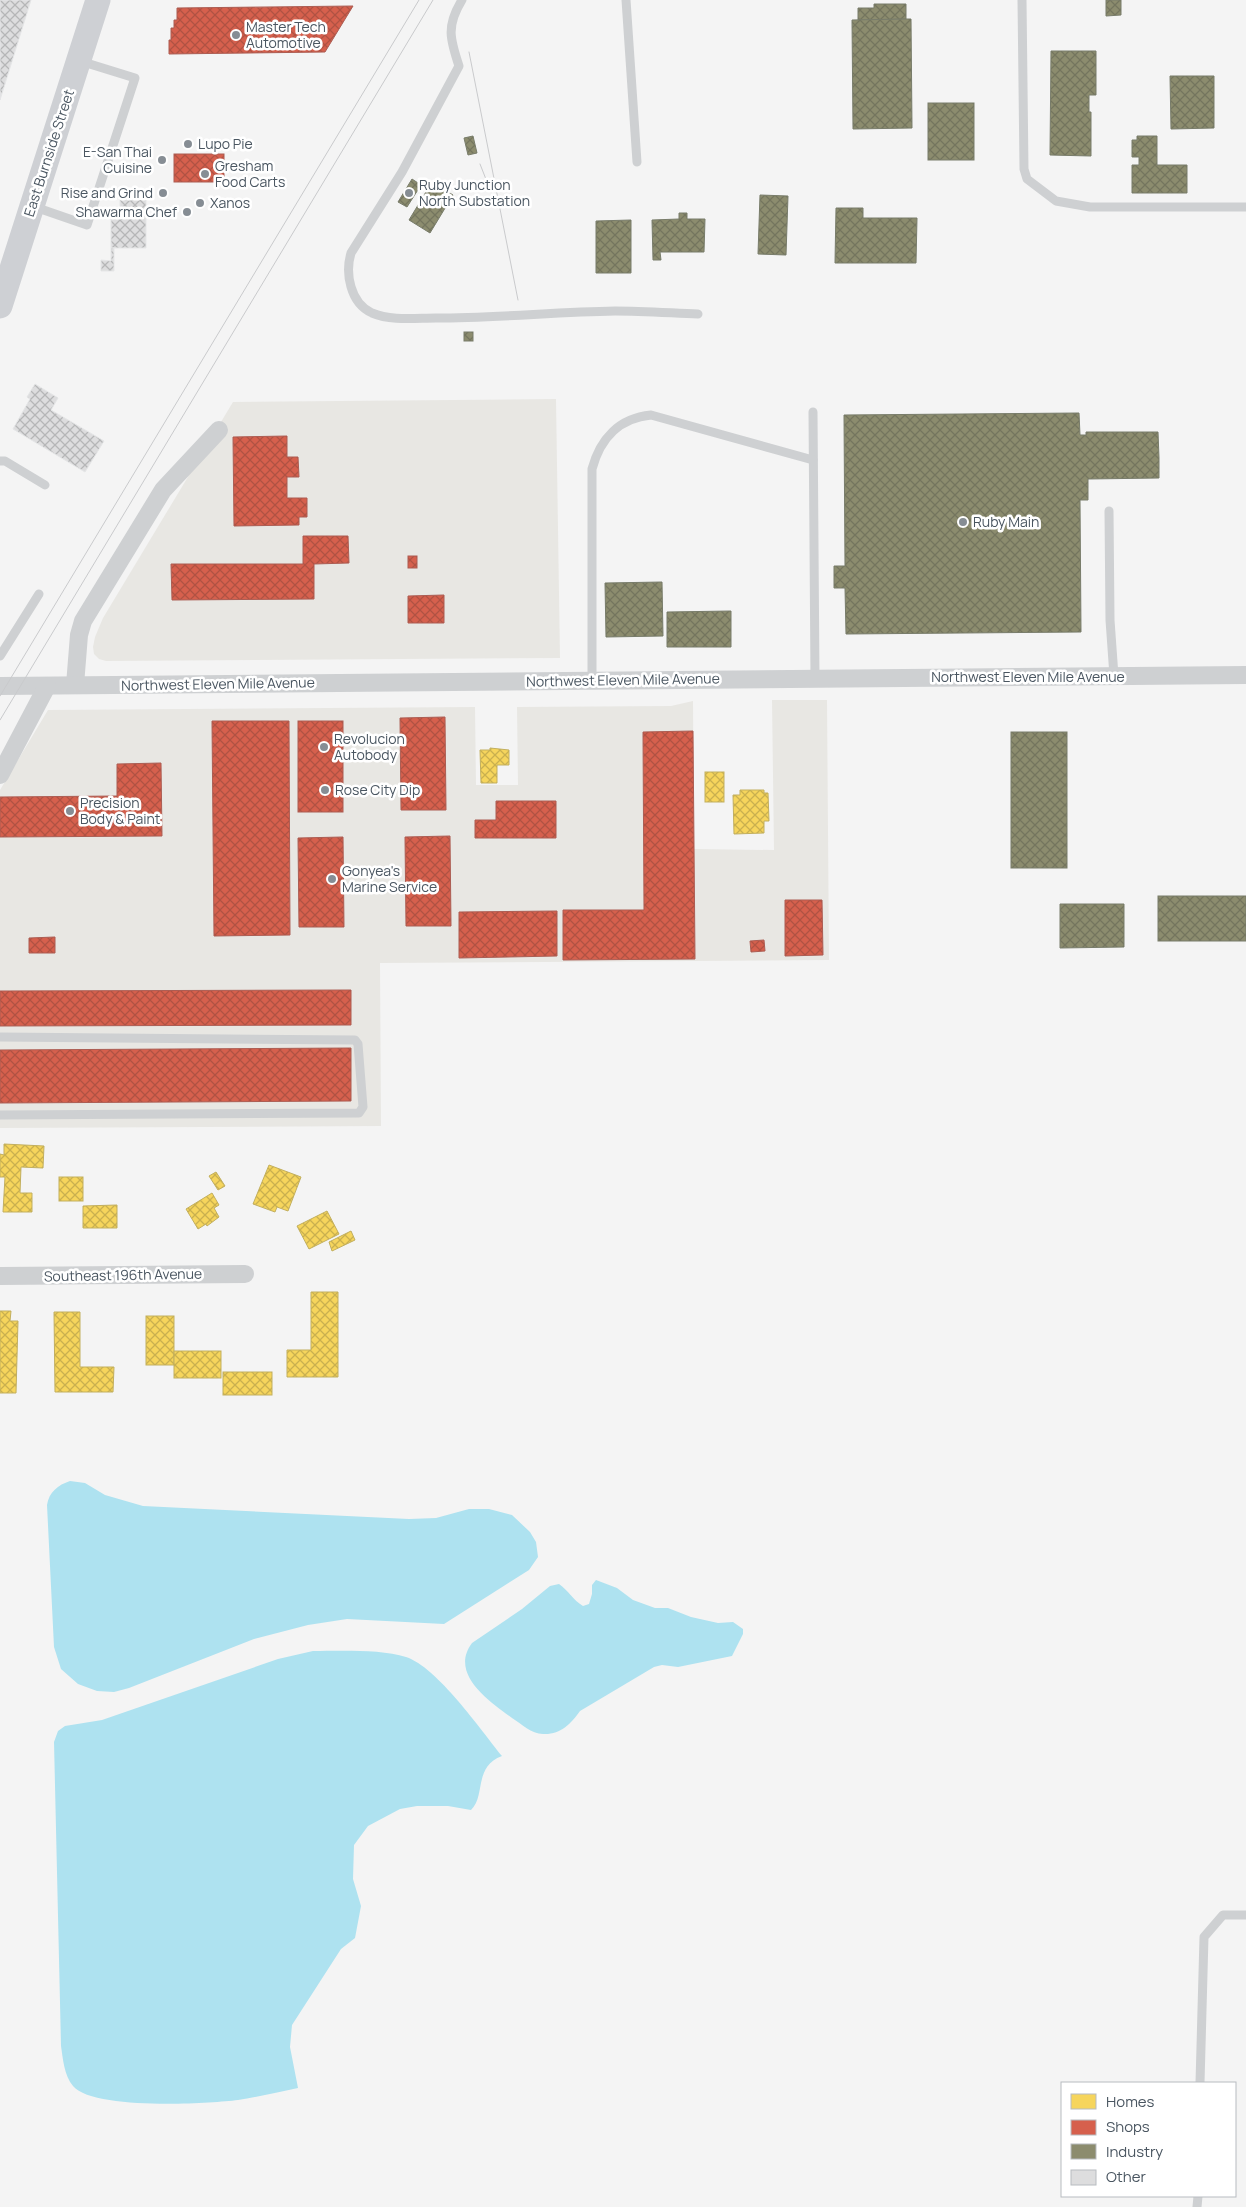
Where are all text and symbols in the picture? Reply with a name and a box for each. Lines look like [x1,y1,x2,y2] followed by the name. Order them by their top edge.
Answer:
[246,17,326,52] place label: Master Tech Automotive
[230,29,242,41] marker: Master Tech Automotive
[19,86,78,219] street label: East Burnside Street
[198,134,253,153] place label: Lupo Pie
[182,138,194,150] marker: Lupo Pie
[83,142,152,177] place label: E-San Thai Cuisine
[156,154,168,166] marker: E-San Thai Cuisine
[215,156,285,191] place label: Gresham Food Carts
[199,168,211,180] marker: Gresham Food Carts
[419,175,530,210] place label: Ruby Junction North Substation
[61,183,153,202] place label: Rise and Grind
[157,187,169,199] marker: Rise and Grind
[403,187,415,199] marker: Ruby Junction North Substation
[210,193,250,212] place label: Xanos
[194,197,206,209] marker: Xanos
[75,202,177,221] place label: Shawarma Chef
[181,206,193,218] marker: Shawarma Chef
[973,512,1039,531] place label: Ruby Main
[957,516,969,528] marker: Ruby Main
[931,667,1125,686] street label: Northwest Eleven Mile Avenue
[526,668,720,691] street label: Northwest Eleven Mile Avenue
[121,672,315,695] street label: Northwest Eleven Mile Avenue
[334,729,405,764] place label: Revolucion Autobody
[318,741,330,753] marker: Revolucion Autobody
[335,780,420,799] place label: Rose City Dip
[319,784,331,796] marker: Rose City Dip
[80,793,161,828] place label: Precision Body & Paint
[64,805,76,817] marker: Precision Body & Paint
[342,861,437,896] place label: Gonyea's Marine Service
[326,873,338,885] marker: Gonyea's Marine Service
[44,1264,202,1285] street label: Southeast 196th Avenue
[1061,2082,1236,2197] legend
[1106,2091,1155,2112] text: Homes
[1106,2116,1150,2137] text: Shops
[1106,2141,1163,2162] text: Industry
[1106,2166,1147,2187] text: Other

